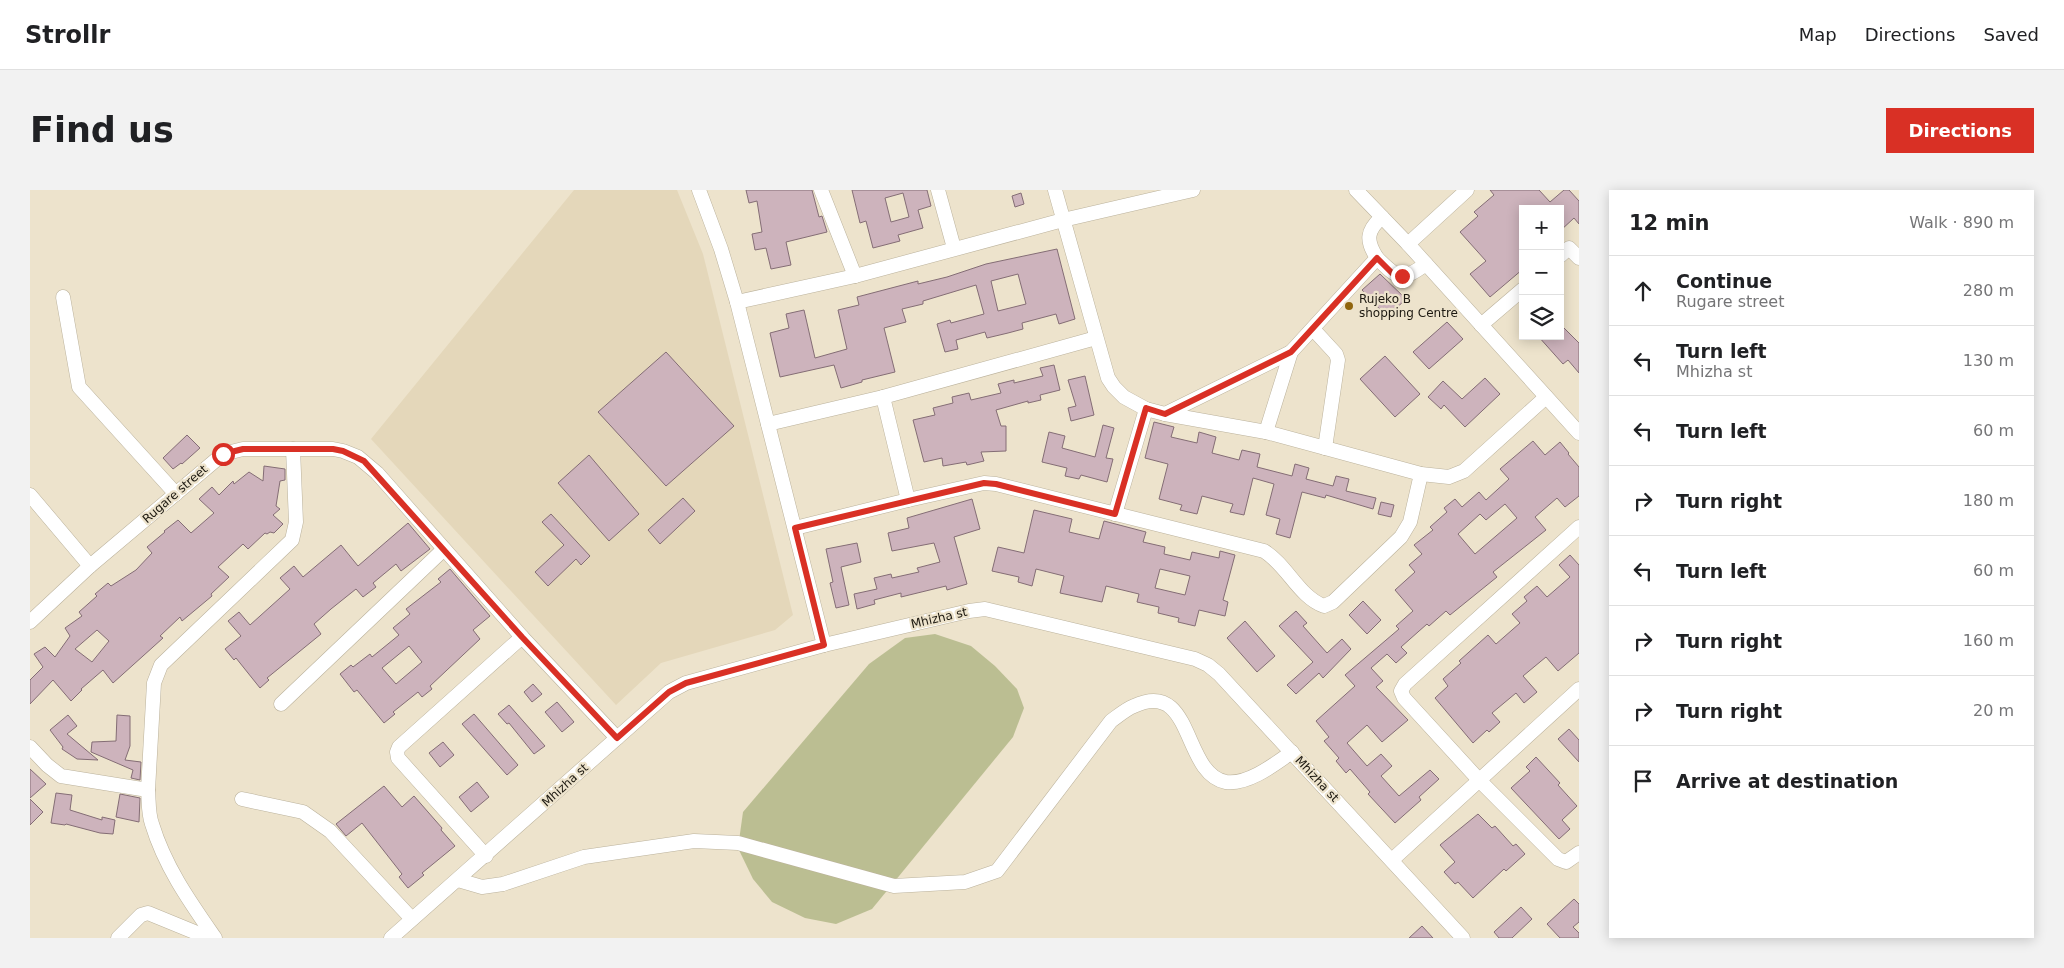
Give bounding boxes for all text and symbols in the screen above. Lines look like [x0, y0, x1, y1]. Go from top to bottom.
text: Strollr [25, 21, 110, 49]
text: Map [1799, 24, 1837, 45]
text: Directions [1865, 24, 1955, 45]
text: Saved [1983, 24, 2039, 45]
button: Directions [1886, 108, 2034, 153]
text: Find us [30, 110, 174, 150]
map controls [1519, 205, 1564, 340]
button: + [1519, 205, 1564, 250]
text: 12 min [1629, 211, 1710, 235]
text: Walk · 890 m [1909, 213, 2014, 232]
button: − [1519, 250, 1564, 295]
route end [1391, 265, 1414, 288]
text: Continue [1676, 270, 1772, 292]
icon: ahead [1629, 277, 1657, 305]
text: 280 m [1963, 281, 2014, 300]
place label: Rujeko B shopping Centre [1359, 292, 1458, 320]
text: Rugare street [1676, 292, 1784, 311]
button: layers [1519, 295, 1564, 340]
marker: Rujeko B shopping Centre [1343, 300, 1355, 312]
text: Turn left [1676, 340, 1767, 362]
icon: left [1629, 347, 1657, 375]
text: 130 m [1963, 351, 2014, 370]
text: Mhizha st [1676, 362, 1752, 381]
icon: left [1629, 417, 1657, 445]
text: Turn left [1676, 420, 1767, 442]
text: 60 m [1973, 421, 2014, 440]
route start [212, 443, 235, 466]
street label: Rugare street [140, 462, 211, 526]
icon: right [1629, 487, 1657, 515]
text: Turn right [1676, 490, 1782, 512]
text: 180 m [1963, 491, 2014, 510]
icon: left [1629, 557, 1657, 585]
text: Turn left [1676, 560, 1767, 582]
text: 60 m [1973, 561, 2014, 580]
street label: Mhizha st [909, 605, 969, 631]
icon: right [1629, 627, 1657, 655]
text: Turn right [1676, 630, 1782, 652]
text: 160 m [1963, 631, 2014, 650]
icon: right [1629, 697, 1657, 725]
text: Turn right [1676, 700, 1782, 722]
text: 20 m [1973, 701, 2014, 720]
street label: Mhizha st [1292, 753, 1342, 805]
street label: Mhizha st [539, 760, 591, 809]
icon: arrive [1629, 767, 1657, 795]
text: Arrive at destination [1676, 770, 1898, 792]

